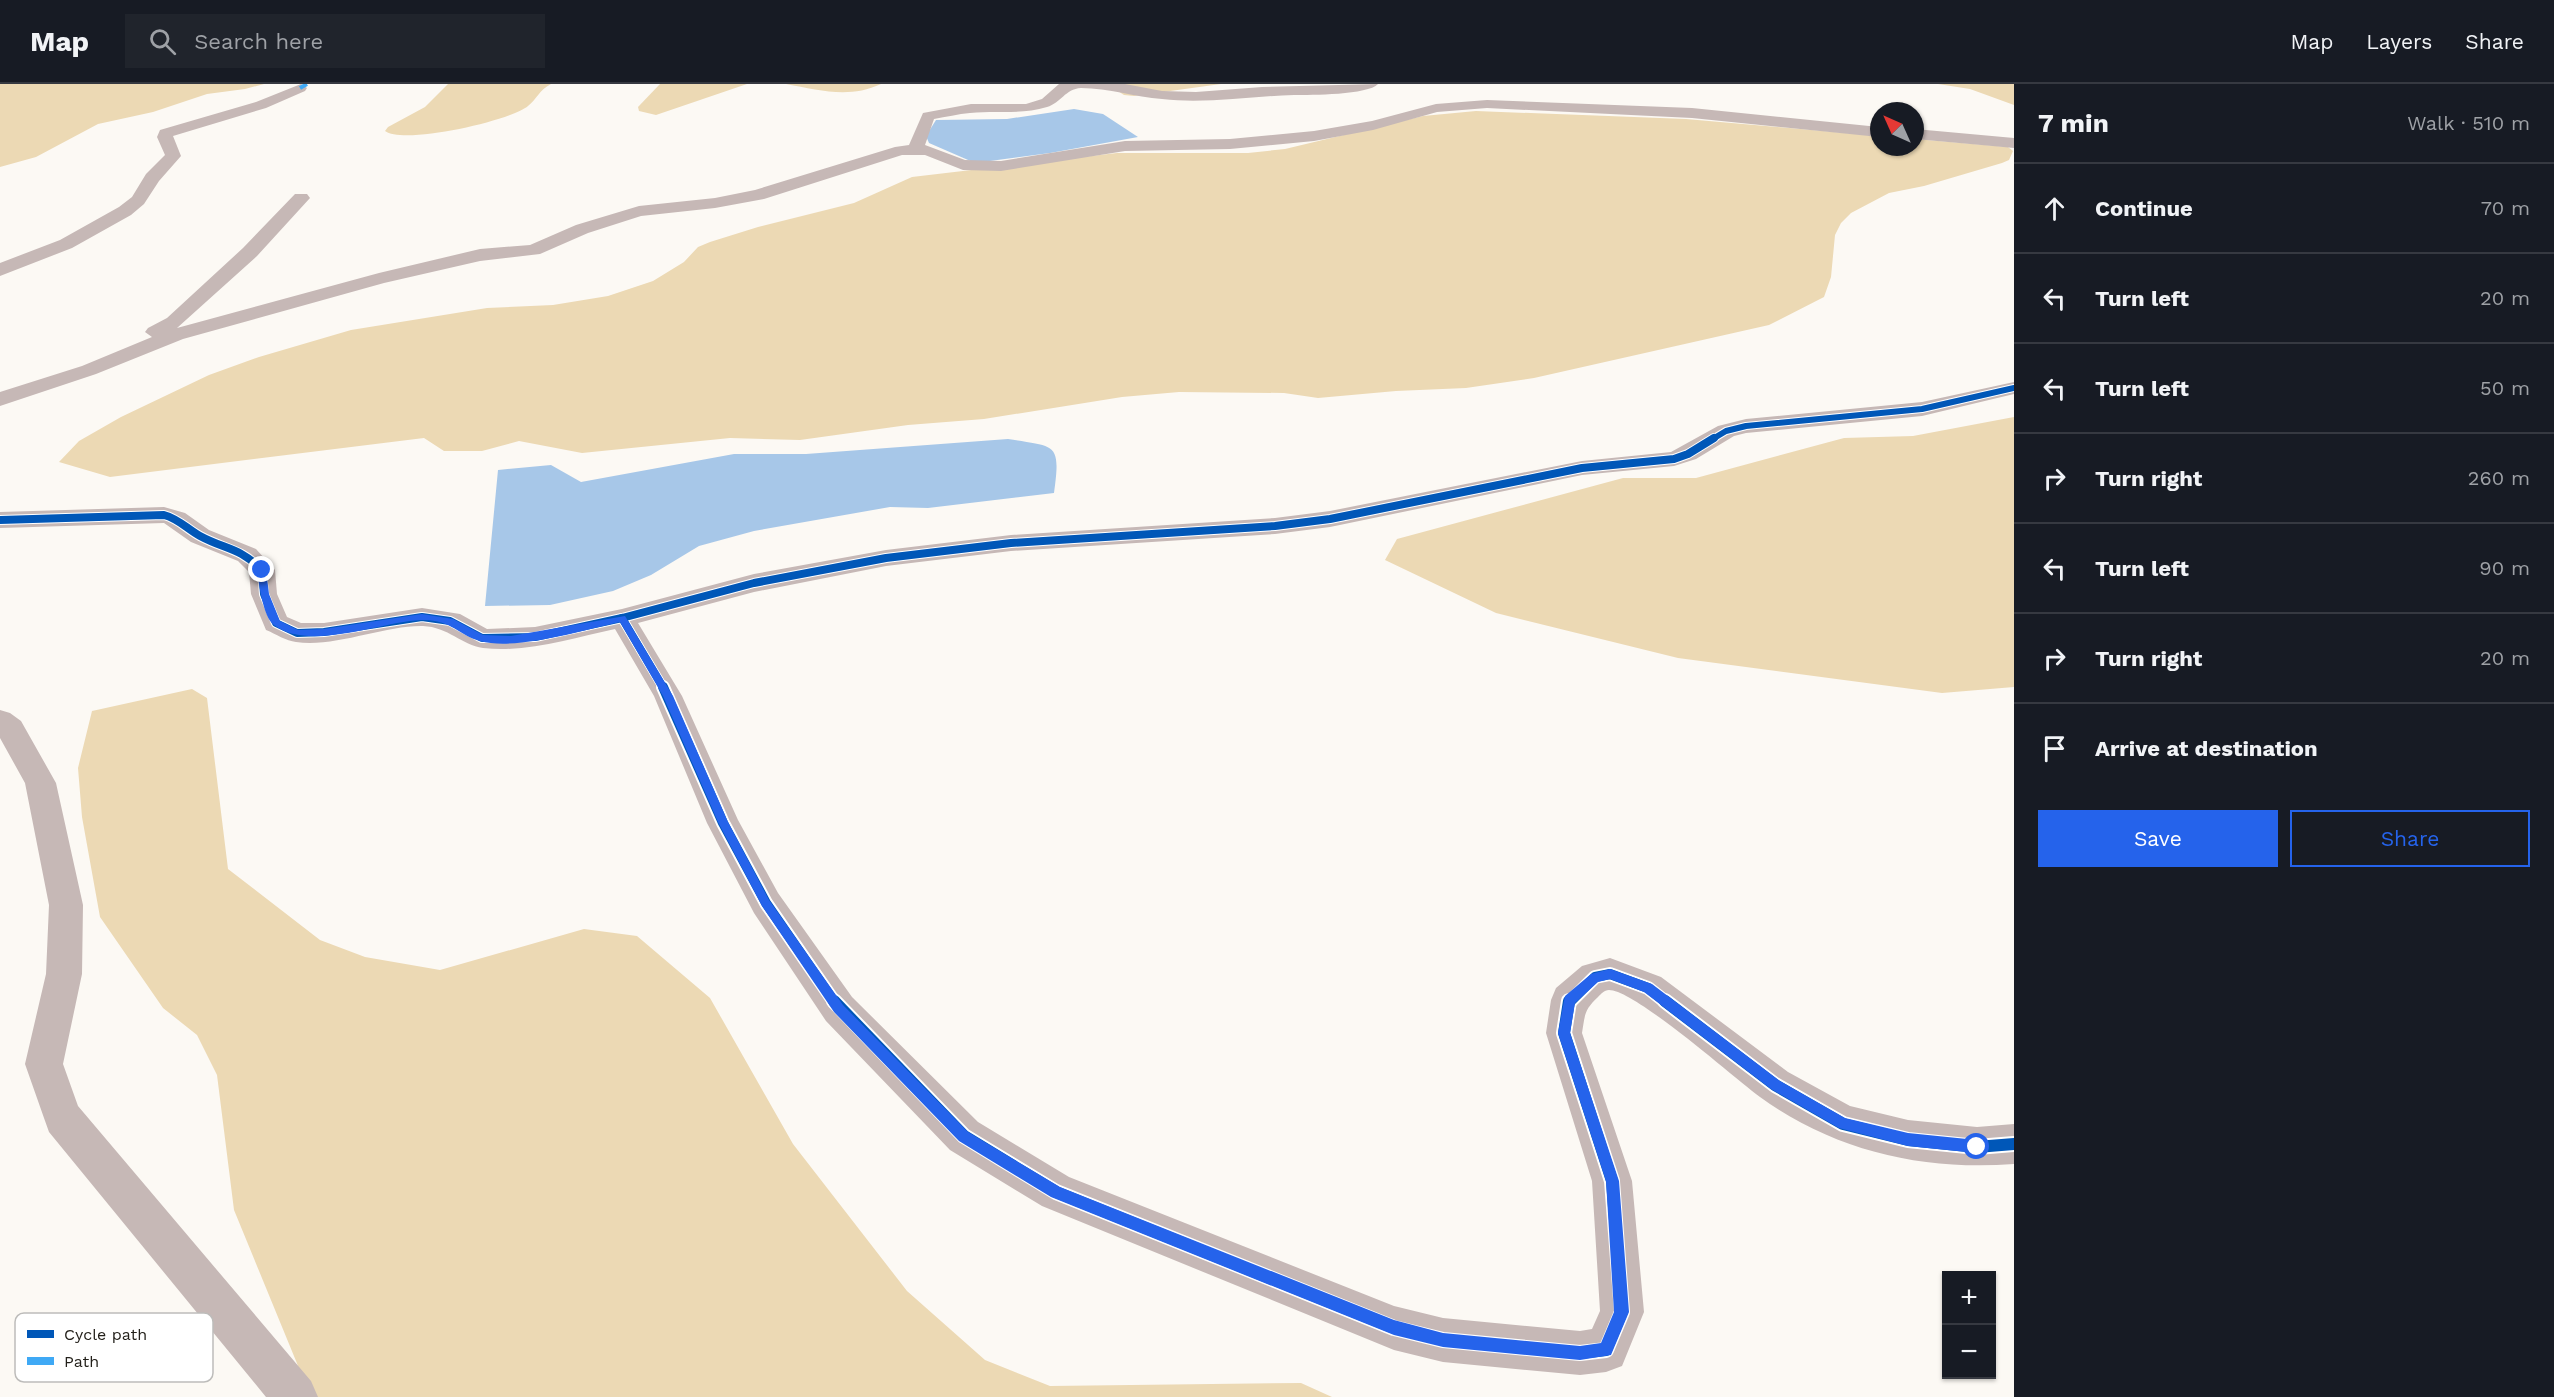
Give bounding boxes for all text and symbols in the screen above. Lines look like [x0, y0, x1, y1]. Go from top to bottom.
search box [125, 14, 545, 68]
text: Map [30, 25, 89, 58]
icon: search [146, 25, 179, 58]
text: Search here [194, 29, 323, 54]
text: Map [2290, 29, 2333, 54]
text: Layers [2366, 29, 2432, 54]
text: Share [2465, 29, 2524, 54]
north arrow [1870, 102, 1924, 156]
text: 7 min [2038, 108, 2109, 138]
text: Walk · 510 m [2407, 111, 2530, 135]
icon: ahead [2038, 192, 2071, 225]
text: Continue [2095, 196, 2193, 221]
text: 70 m [2481, 196, 2530, 220]
icon: left [2038, 282, 2071, 315]
text: Turn left [2095, 286, 2189, 311]
text: 20 m [2480, 286, 2530, 310]
icon: left [2038, 372, 2071, 405]
text: Turn left [2095, 376, 2189, 401]
text: 50 m [2480, 376, 2530, 400]
icon: right [2038, 462, 2071, 495]
text: Turn right [2095, 466, 2202, 491]
text: 260 m [2468, 466, 2530, 490]
icon: left [2038, 552, 2071, 585]
route end [248, 556, 274, 582]
text: Turn left [2095, 556, 2189, 581]
text: 90 m [2479, 556, 2530, 580]
icon: right [2038, 642, 2071, 675]
text: Turn right [2095, 646, 2202, 671]
text: 20 m [2480, 646, 2530, 670]
icon: arrive [2038, 732, 2071, 765]
text: Arrive at destination [2095, 736, 2318, 761]
button: Save [2038, 810, 2278, 867]
button: Share [2290, 810, 2530, 867]
route start [1963, 1133, 1989, 1159]
map controls [1942, 1271, 1996, 1379]
button: + [1942, 1271, 1996, 1325]
legend [15, 1313, 213, 1382]
text: Cycle path [64, 1325, 147, 1344]
button: − [1942, 1325, 1996, 1379]
text: Path [64, 1352, 99, 1371]

